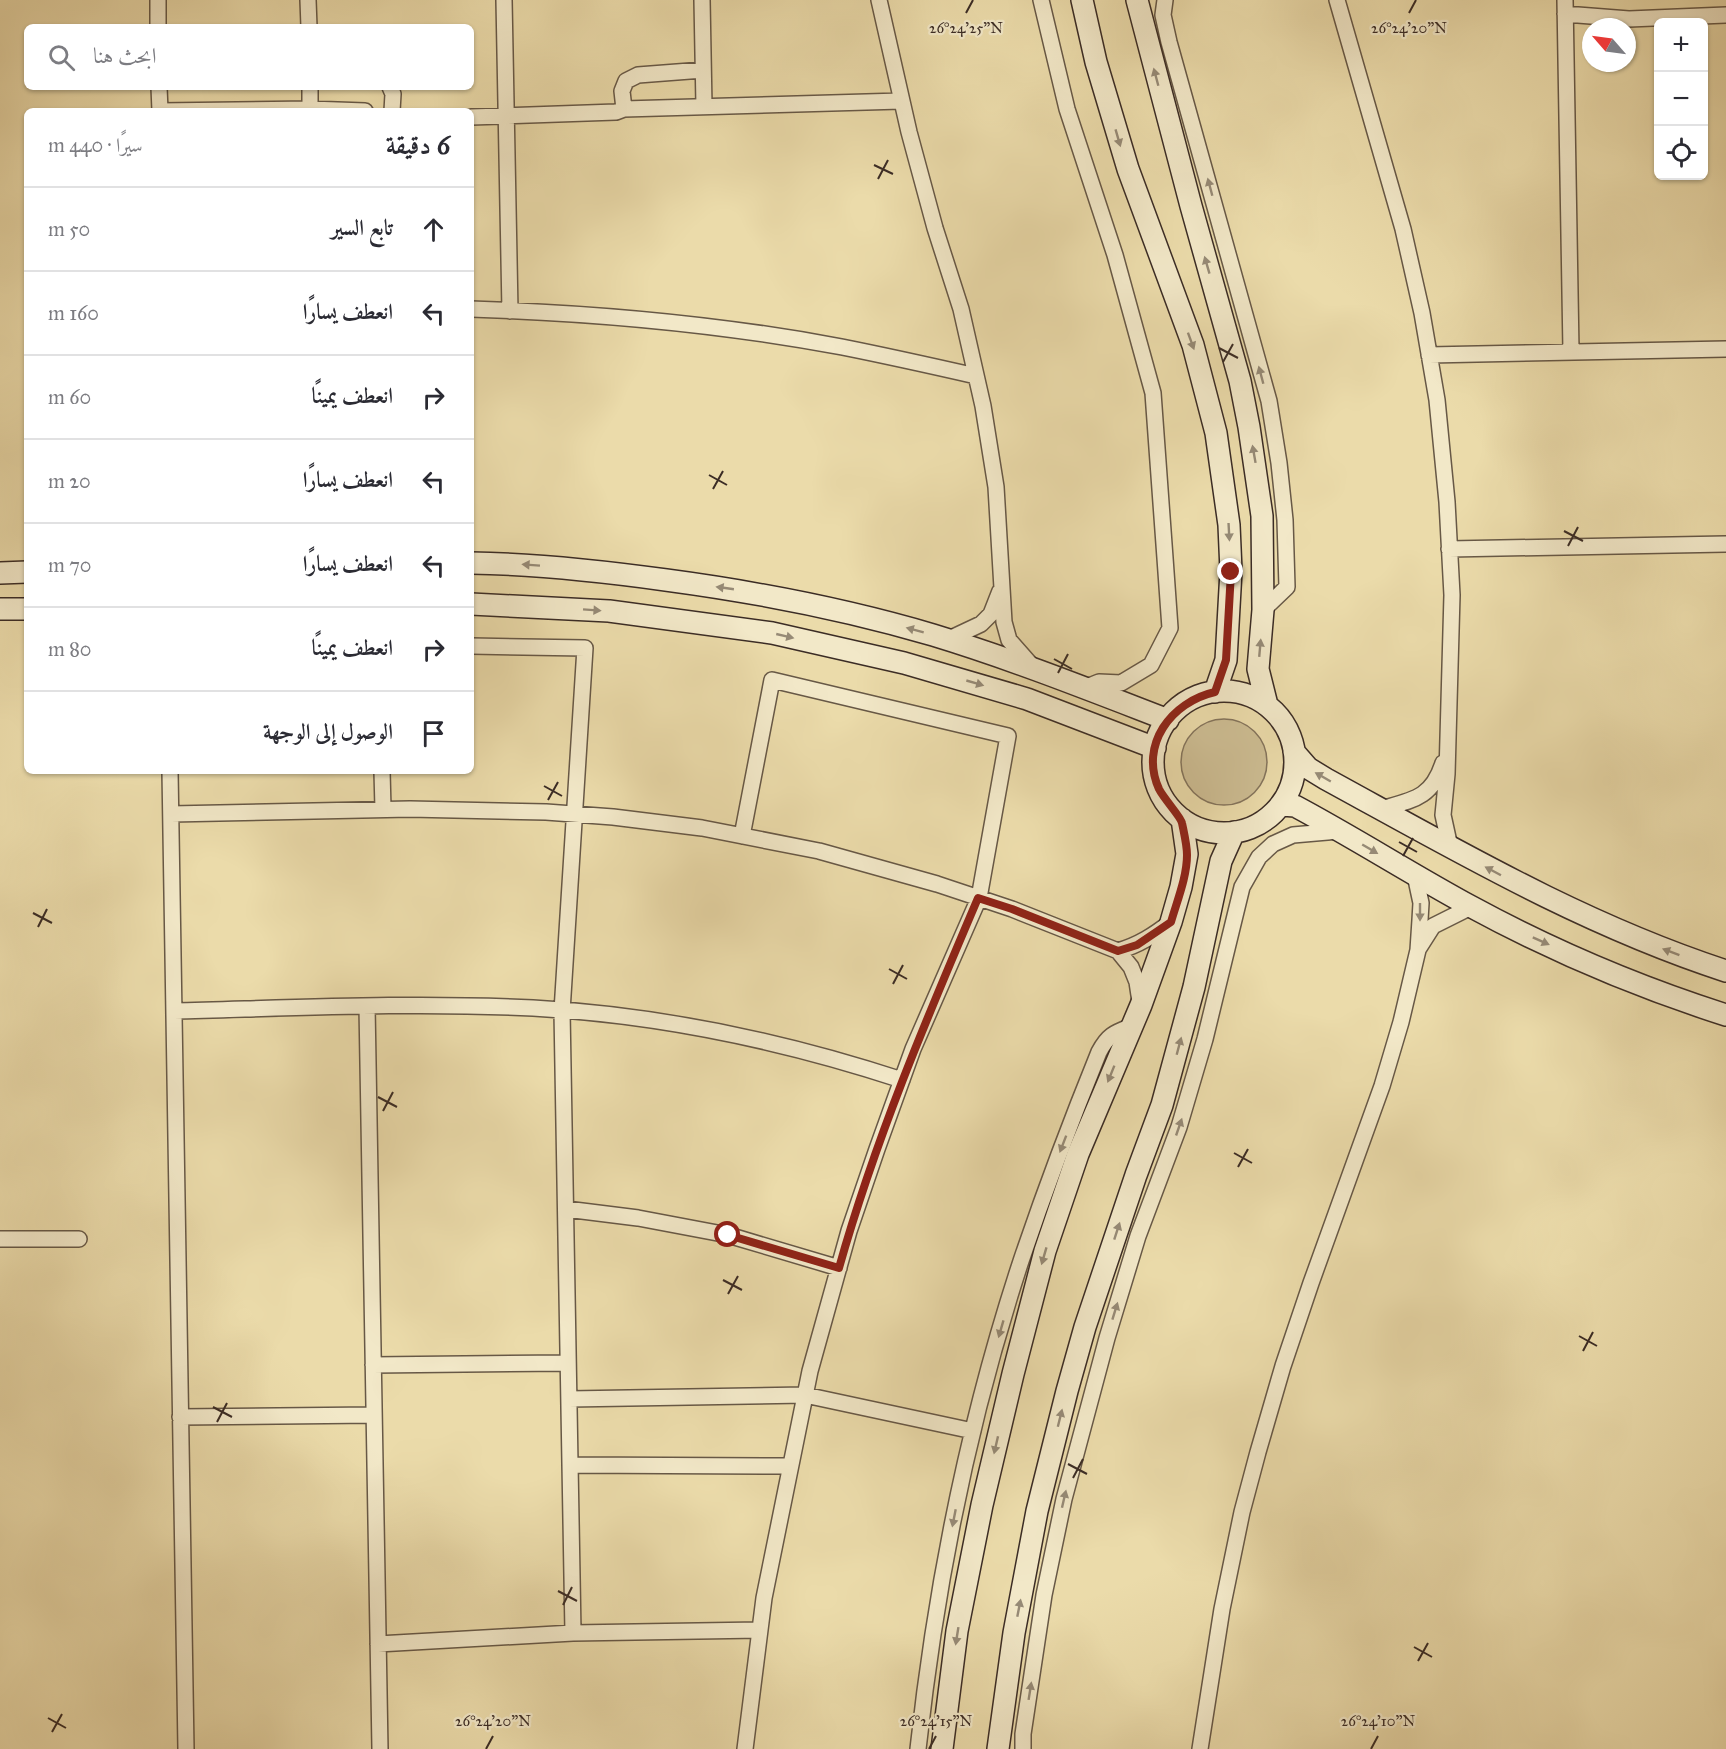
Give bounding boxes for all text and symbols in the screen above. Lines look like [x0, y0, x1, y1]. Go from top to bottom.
north arrow [1582, 18, 1636, 72]
map controls [1654, 18, 1708, 180]
button: + [1654, 18, 1708, 72]
text: 26°24'25"N [929, 19, 1003, 37]
text: 26°24'20"N [1371, 19, 1447, 37]
search box [24, 24, 474, 90]
icon: search [45, 41, 78, 74]
text: ابحث هنا [93, 42, 156, 69]
one-way arrow [1151, 67, 1160, 85]
button: − [1654, 72, 1708, 126]
button: locate [1654, 126, 1708, 180]
text: 6 دقيقة [386, 129, 450, 161]
one-way arrow [1114, 129, 1123, 147]
text: سيرًا · 440 m [48, 133, 143, 157]
one-way arrow [1204, 178, 1214, 196]
icon: ahead [417, 213, 450, 246]
text: تابع السير [331, 214, 393, 241]
text: 50 m [48, 217, 90, 241]
one-way arrow [1202, 256, 1211, 274]
icon: left [417, 297, 450, 330]
text: انعطف يسارًا [303, 298, 393, 325]
text: 160 m [48, 301, 99, 325]
one-way arrow [1187, 332, 1197, 350]
one-way arrow [1256, 366, 1266, 384]
icon: right [417, 381, 450, 414]
text: انعطف يمينًا [312, 382, 393, 409]
text: 60 m [48, 385, 91, 409]
one-way arrow [1249, 444, 1258, 463]
icon: left [417, 465, 450, 498]
text: انعطف يسارًا [303, 466, 393, 493]
text: 20 m [48, 469, 91, 493]
one-way arrow [1224, 522, 1233, 541]
icon: left [417, 549, 450, 582]
text: انعطف يسارًا [303, 550, 393, 577]
text: 70 m [48, 553, 91, 577]
route end [1217, 558, 1243, 584]
one-way arrow [522, 561, 541, 570]
one-way arrow [715, 583, 734, 592]
one-way arrow [583, 605, 602, 615]
one-way arrow [906, 625, 924, 634]
one-way arrow [776, 632, 795, 641]
icon: right [417, 633, 450, 666]
text: انعطف يمينًا [312, 634, 393, 661]
text: 80 m [48, 637, 91, 661]
one-way arrow [1255, 639, 1265, 658]
one-way arrow [966, 679, 984, 688]
icon: arrive [417, 717, 450, 750]
text: الوصول إلى الوجهة [263, 718, 393, 745]
one-way arrow [1314, 772, 1331, 782]
one-way arrow [1362, 843, 1378, 854]
one-way arrow [1485, 866, 1502, 876]
one-way arrow [1415, 903, 1425, 922]
one-way arrow [1533, 937, 1550, 946]
one-way arrow [1662, 946, 1680, 956]
one-way arrow [1174, 1037, 1184, 1056]
one-way arrow [1106, 1065, 1116, 1083]
one-way arrow [1174, 1118, 1184, 1136]
one-way arrow [1057, 1135, 1067, 1153]
route start [714, 1221, 740, 1247]
one-way arrow [1113, 1222, 1122, 1240]
one-way arrow [1039, 1247, 1048, 1265]
one-way arrow [1111, 1302, 1120, 1320]
one-way arrow [996, 1320, 1005, 1338]
one-way arrow [1056, 1408, 1066, 1427]
one-way arrow [990, 1436, 1000, 1455]
one-way arrow [1060, 1490, 1070, 1508]
one-way arrow [949, 1509, 958, 1528]
one-way arrow [1015, 1598, 1024, 1617]
one-way arrow [952, 1627, 961, 1646]
one-way arrow [1025, 1681, 1034, 1700]
text: 26°24'20"N [455, 1712, 531, 1730]
text: 26°24'15"N [900, 1712, 973, 1730]
text: 26°24'10"N [1341, 1712, 1415, 1730]

